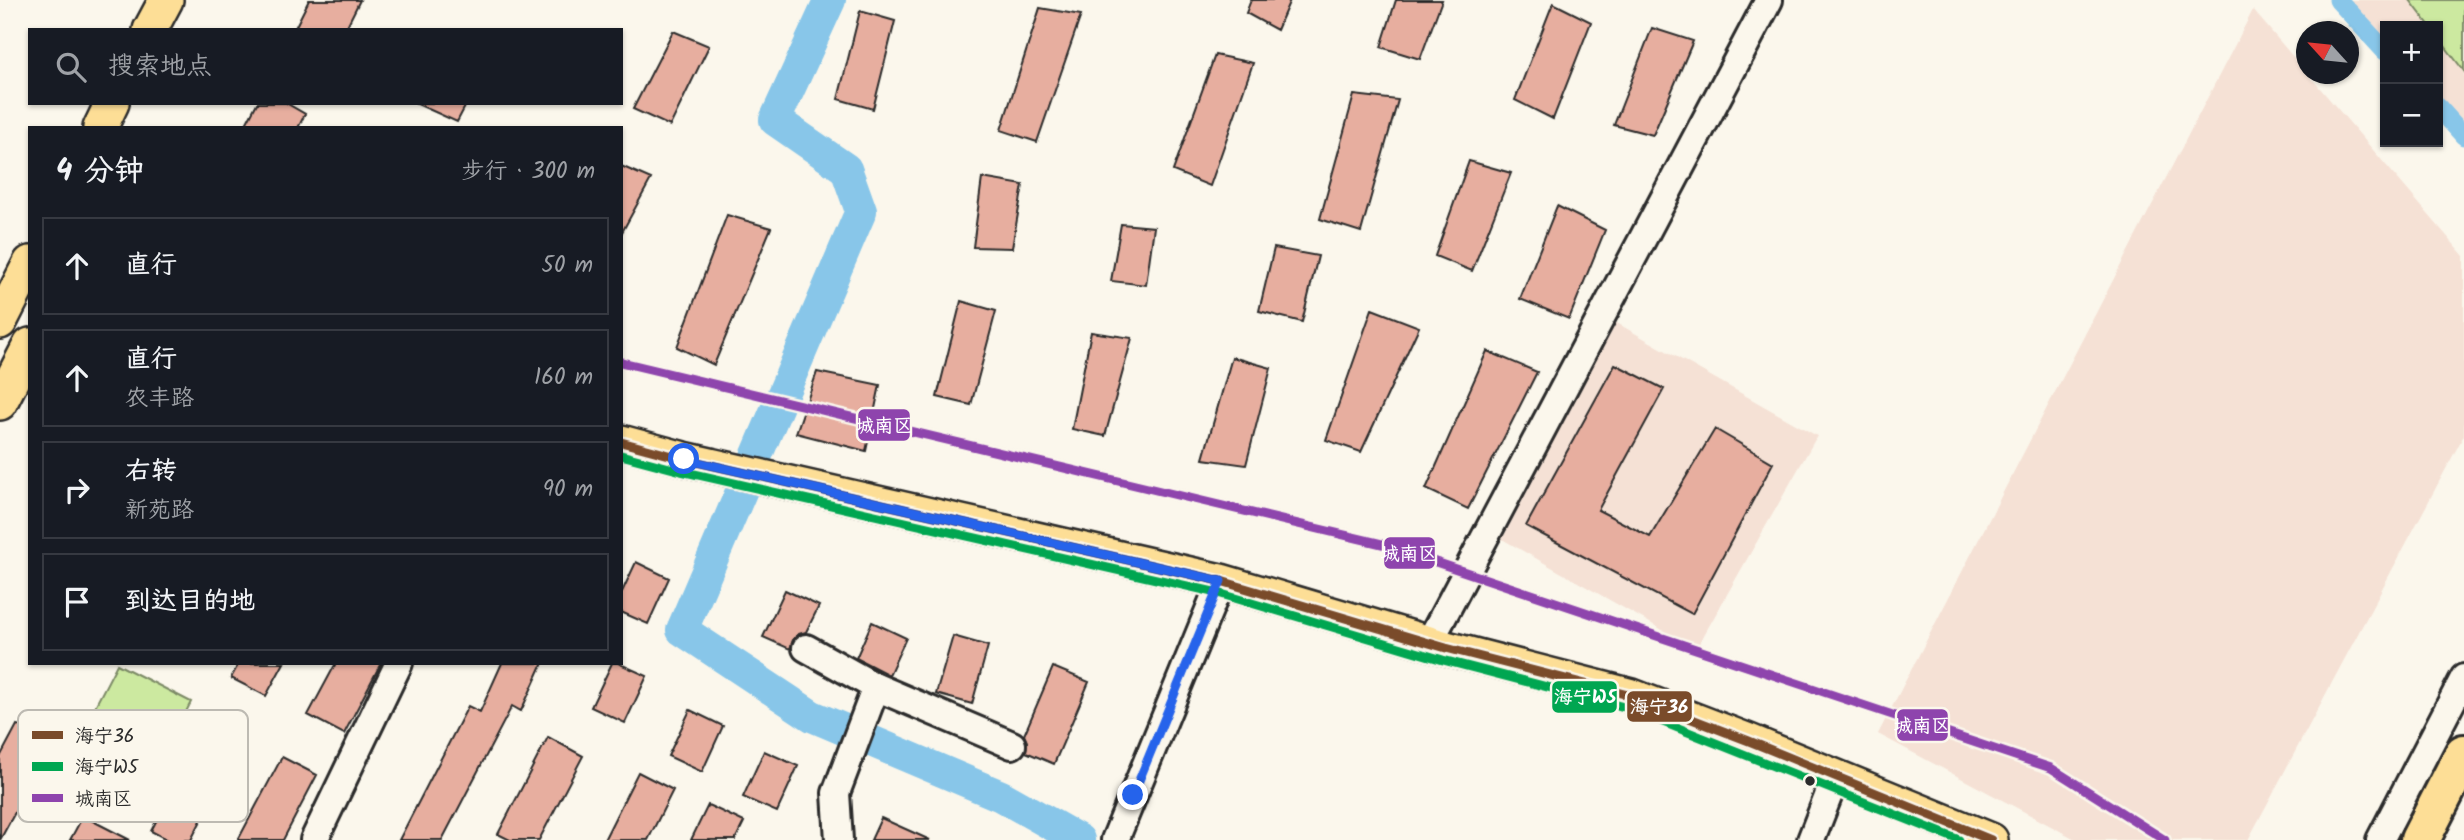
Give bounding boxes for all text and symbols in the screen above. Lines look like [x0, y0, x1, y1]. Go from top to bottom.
north arrow [2296, 21, 2359, 84]
map controls [2380, 21, 2443, 147]
button: + [2380, 21, 2443, 84]
search box [28, 28, 623, 105]
text: 搜索地点 [108, 46, 212, 88]
icon: search [52, 48, 90, 86]
button: − [2380, 84, 2443, 147]
text: 4 分钟 [56, 148, 144, 196]
text: 步行 · 300 m [461, 154, 595, 190]
text: 直行 [125, 245, 177, 287]
icon: ahead [58, 247, 96, 285]
text: 50 m [542, 248, 593, 284]
text: 直行 [125, 339, 177, 381]
icon: ahead [58, 359, 96, 397]
text: 160 m [534, 360, 593, 396]
text: 农丰路 [125, 381, 194, 417]
line badge: 城南区 [857, 408, 911, 442]
text: 城南区 [855, 412, 913, 442]
route start [668, 443, 699, 474]
text: 右转 [125, 451, 177, 493]
icon: right [58, 471, 96, 509]
text: 90 m [543, 472, 593, 508]
text: 新苑路 [125, 493, 194, 529]
line badge: 城南区 [1383, 536, 1436, 570]
text: 城南区 [1380, 540, 1438, 570]
text: 到达目的地 [125, 581, 255, 623]
icon: arrive [58, 583, 96, 621]
line badge: 海宁W5 [1551, 680, 1618, 714]
text: 海宁W5 [1554, 683, 1618, 713]
line badge: 海宁36 [1626, 690, 1693, 723]
text: 海宁36 [1630, 693, 1688, 723]
line badge: 城南区 [1896, 708, 1949, 742]
legend [18, 710, 248, 822]
text: 城南区 [1893, 712, 1951, 742]
text: 海宁36 [75, 722, 134, 752]
text: 海宁W5 [75, 753, 140, 783]
unlabelled marker [1803, 774, 1817, 788]
route end [1117, 779, 1148, 810]
text: 城南区 [75, 785, 132, 815]

